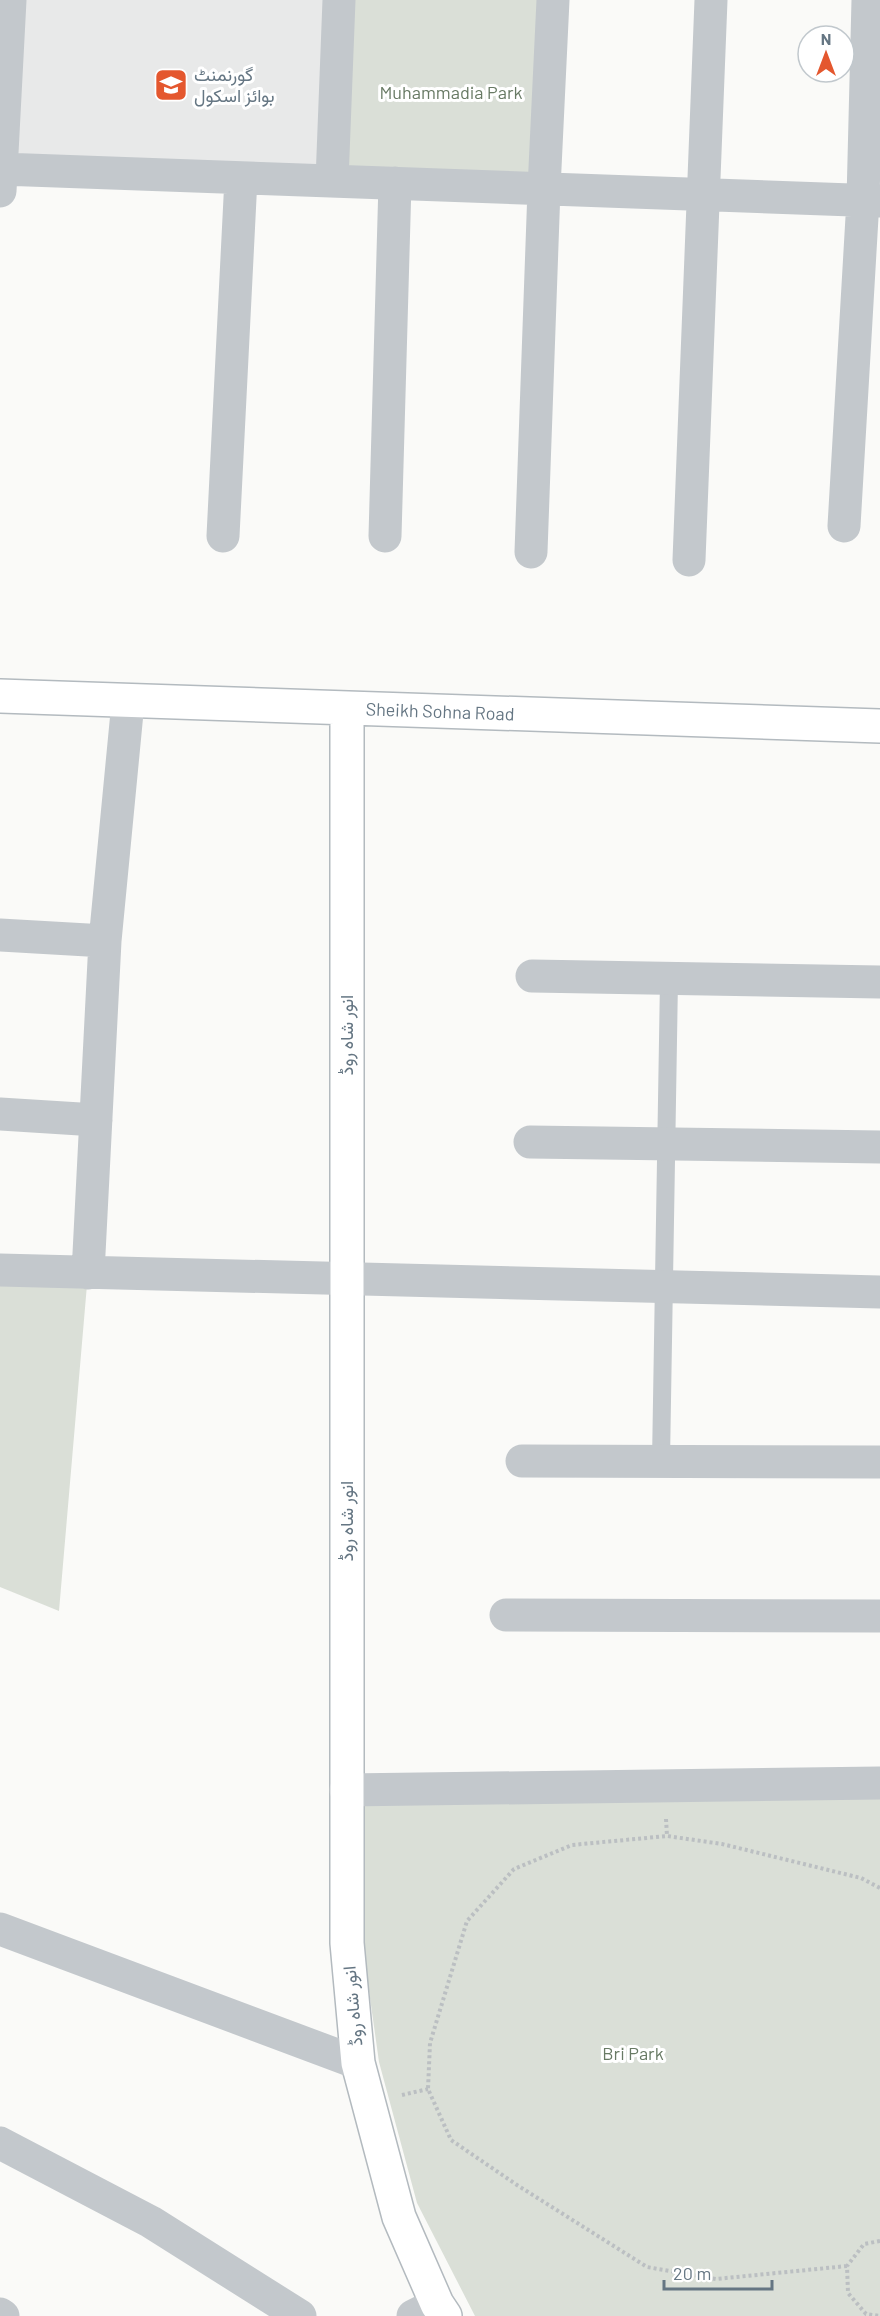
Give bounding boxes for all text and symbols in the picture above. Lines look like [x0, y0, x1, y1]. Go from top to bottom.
north arrow [796, 24, 856, 84]
text: N [821, 29, 831, 48]
place label: گورنمنٹ بوائز اسکول [194, 63, 275, 107]
school or university icon: گورنمنٹ بوائز اسکول [153, 67, 189, 103]
park label: Muhammadia Park [380, 81, 522, 103]
street label: Sheikh Sohna Road [365, 697, 515, 725]
street label: انور شاہ روڈ [335, 995, 358, 1075]
street label: انور شاہ روڈ [335, 1481, 358, 1561]
street label: انور شاہ روڈ [338, 1965, 367, 2047]
park label: Bri Park [602, 2042, 664, 2064]
scale bar [664, 2253, 772, 2291]
text: 20 m [673, 2262, 711, 2284]

